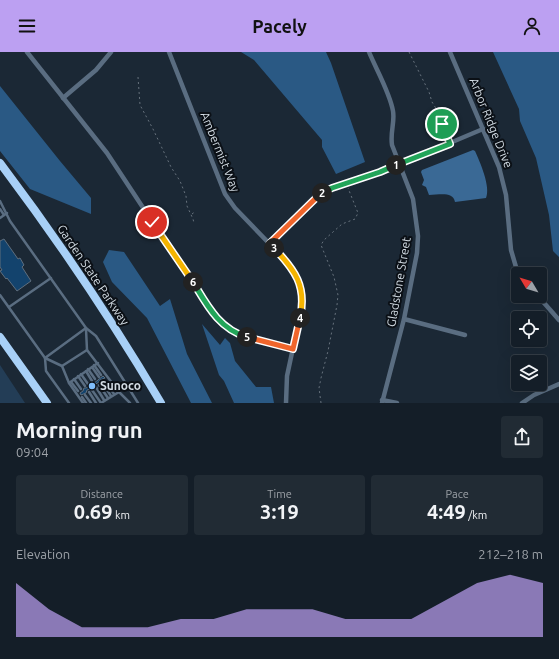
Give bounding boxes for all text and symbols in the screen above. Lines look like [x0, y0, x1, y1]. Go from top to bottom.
icon: menu [16, 15, 38, 37]
icon: person [521, 15, 543, 37]
text: Pacely [252, 16, 307, 36]
street label: Arbor Ridge Drive [468, 76, 515, 170]
pin [425, 107, 459, 141]
street label: Ambermist Way [198, 110, 243, 194]
icon: arrive [431, 113, 453, 135]
pin: 1 [386, 155, 406, 175]
text: 1 [393, 159, 399, 171]
pin: 2 [312, 183, 332, 203]
text: 2 [319, 187, 325, 199]
pin [135, 205, 169, 239]
icon: check [141, 211, 163, 233]
street label: Garden State Parkway [55, 222, 132, 328]
street label: Gladstone Street [384, 236, 413, 328]
pin: 3 [264, 238, 284, 258]
text: 3 [271, 242, 277, 254]
north arrow [511, 267, 547, 303]
map controls [511, 267, 547, 391]
pin: 6 [183, 272, 203, 292]
text: 6 [190, 276, 196, 288]
pin: 4 [290, 308, 310, 328]
button: locate [511, 311, 547, 347]
text: 4 [297, 312, 303, 324]
pin: 5 [237, 327, 257, 347]
text: 5 [244, 331, 250, 343]
button: layers [511, 355, 547, 391]
place label: Sunoco [100, 379, 141, 392]
marker: Sunoco [87, 381, 97, 391]
button: share [501, 416, 543, 458]
text: Morning run [16, 417, 143, 442]
text: 09:04 [16, 445, 49, 459]
text: Distance [81, 488, 123, 500]
text: Time [267, 488, 292, 500]
text: Pace [446, 488, 469, 500]
text: 0.69 [74, 500, 112, 523]
text: 3:19 [260, 500, 299, 523]
text: 4:49 [427, 500, 466, 523]
text: km [112, 509, 130, 521]
text: /km [466, 509, 487, 521]
text: Elevation [16, 547, 70, 561]
text: 212–218 m [478, 547, 543, 561]

